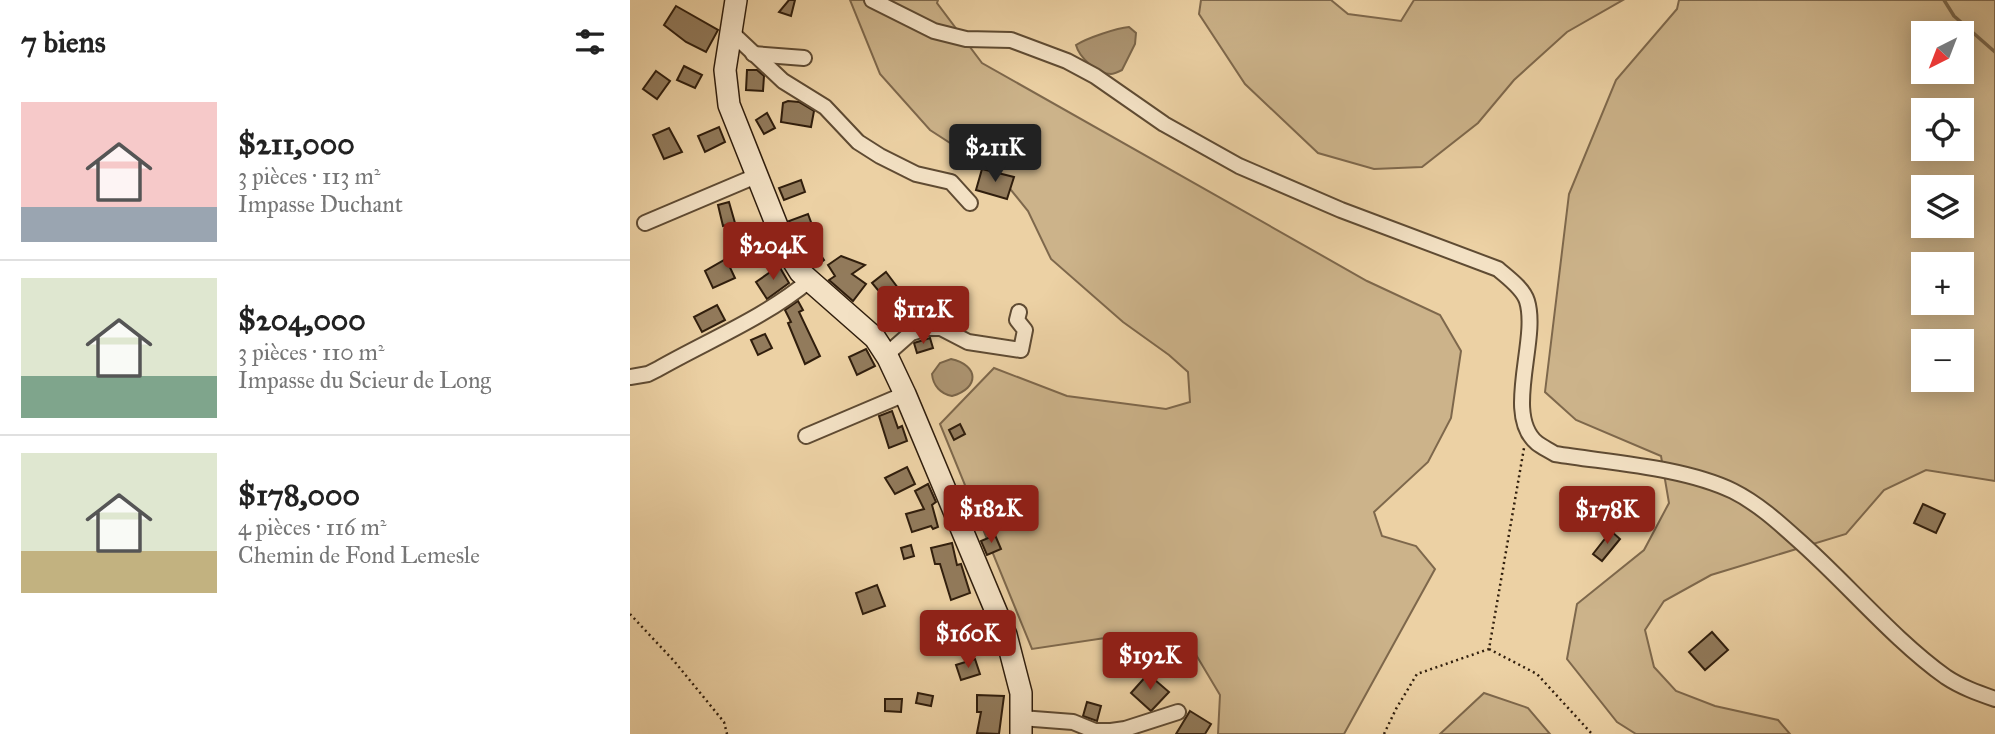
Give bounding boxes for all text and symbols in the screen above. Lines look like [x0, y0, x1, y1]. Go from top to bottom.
north arrow [1911, 21, 1974, 84]
map controls [1911, 21, 1974, 392]
icon: filters [571, 23, 609, 61]
text: 7 biens [21, 24, 106, 60]
button: locate [1911, 98, 1974, 161]
pin: $211K [946, 124, 1044, 184]
text: $211,000 [238, 126, 355, 162]
icon: home [77, 130, 161, 214]
text: $211K [965, 133, 1025, 161]
text: 3 pièces · 113 m² [238, 162, 380, 190]
button: layers [1911, 175, 1974, 238]
text: Impasse Duchant [238, 190, 403, 218]
pin: $204K [724, 222, 822, 282]
text: $204K [739, 231, 807, 259]
button: + [1911, 252, 1974, 315]
pin: $112K [874, 286, 972, 346]
text: $112K [893, 295, 953, 323]
text: $204,000 [238, 302, 366, 338]
icon: home [77, 306, 161, 390]
button: − [1911, 329, 1974, 392]
text: 3 pièces · 110 m² [238, 338, 384, 366]
text: Impasse du Scieur de Long [238, 366, 491, 394]
text: $178,000 [238, 477, 360, 513]
icon: home [77, 481, 161, 565]
pin: $182K [942, 486, 1040, 545]
pin: $178K [1558, 486, 1656, 546]
text: $182K [960, 494, 1022, 522]
text: $178K [1575, 495, 1639, 523]
text: 4 pièces · 116 m² [238, 513, 387, 541]
text: Chemin de Fond Lemesle [238, 541, 480, 569]
pin: $160K [919, 610, 1017, 670]
text: $160K [936, 619, 1000, 647]
pin: $192K [1101, 632, 1199, 692]
text: $192K [1119, 641, 1181, 669]

